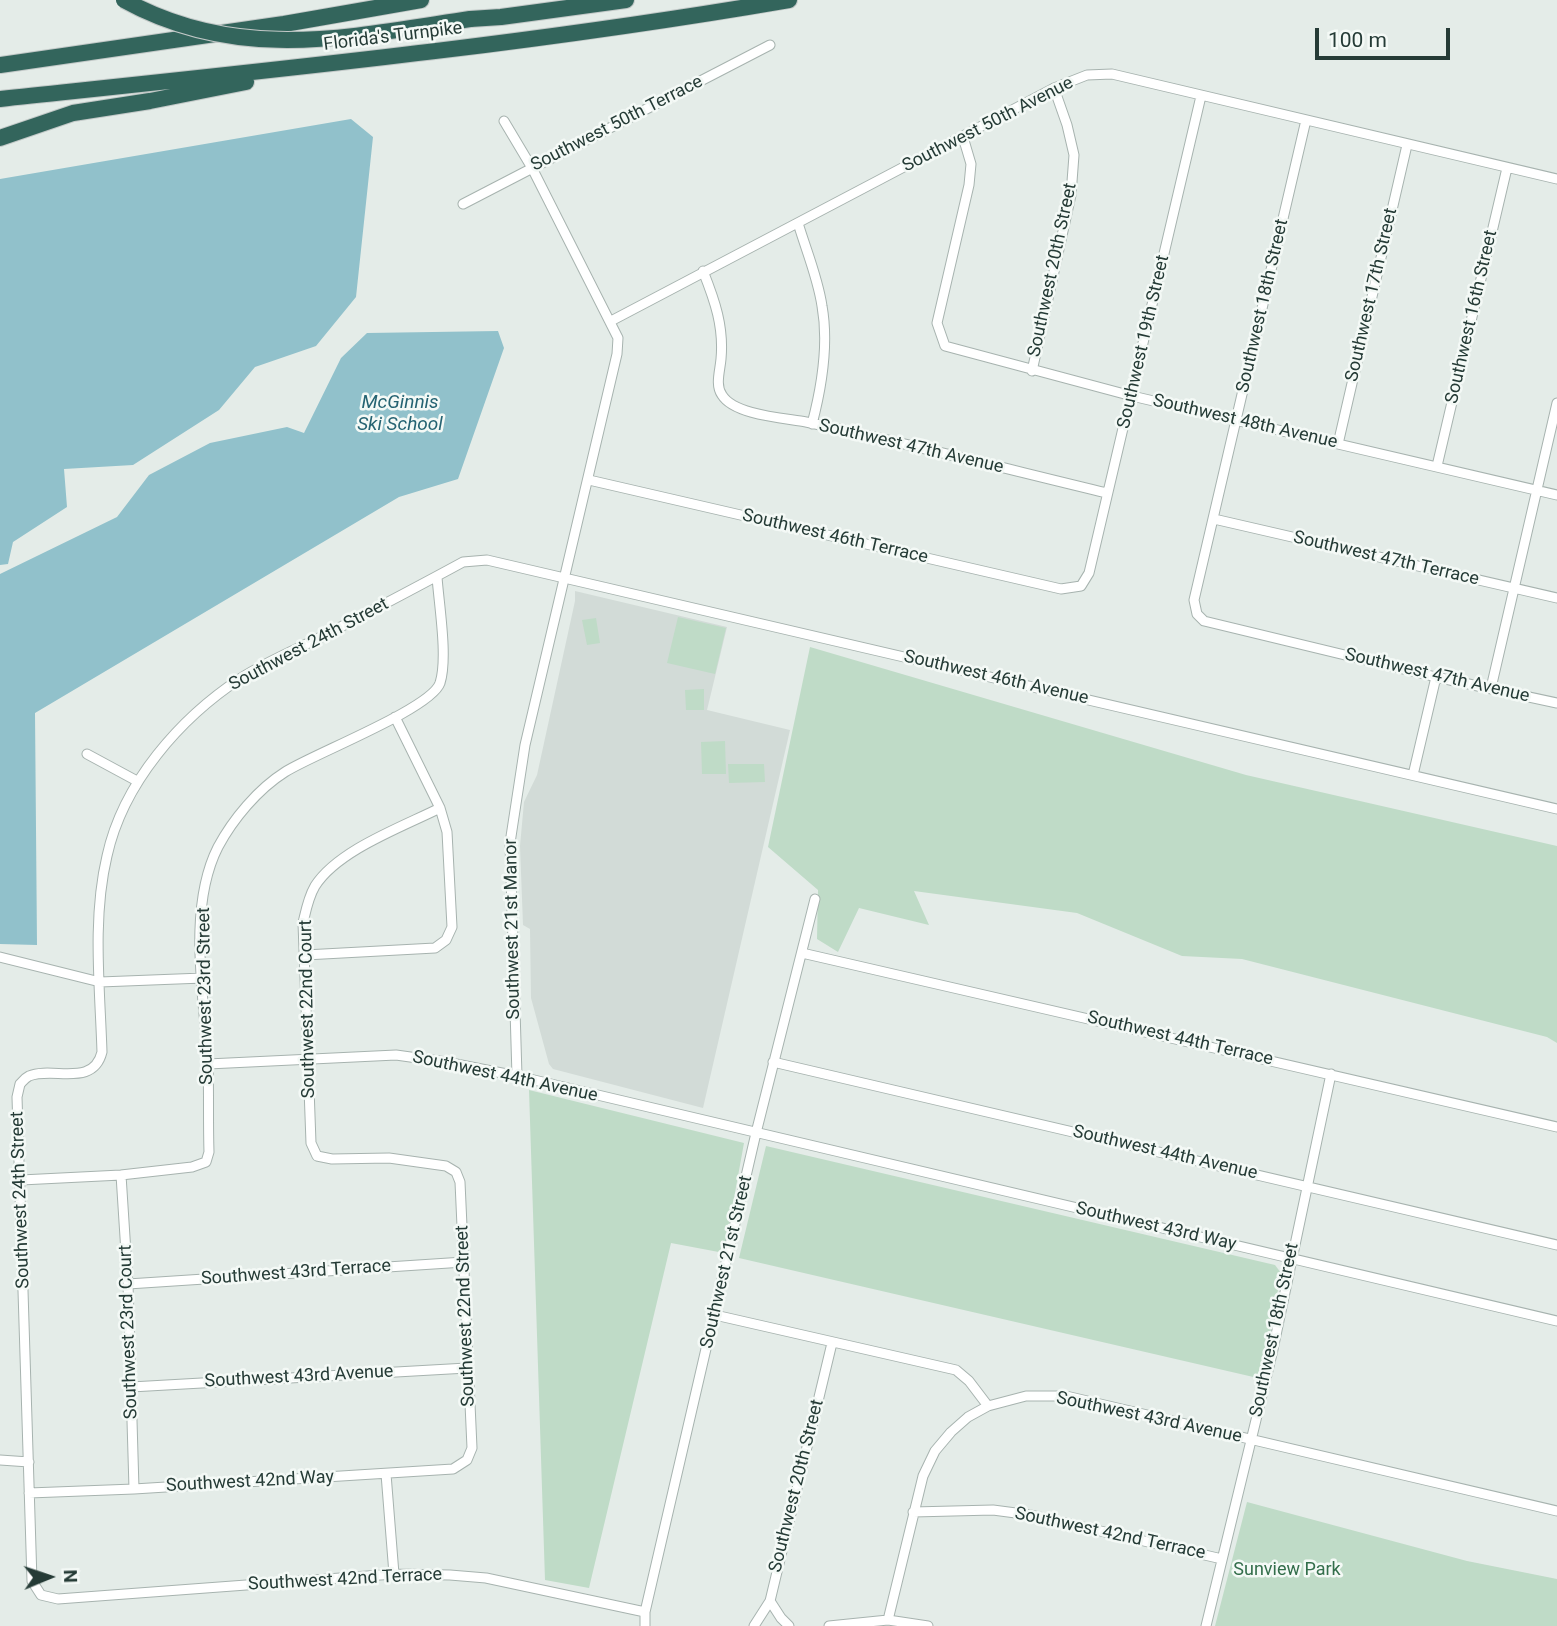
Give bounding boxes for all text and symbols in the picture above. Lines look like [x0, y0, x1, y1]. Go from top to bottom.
scale bar [1319, 14, 1454, 58]
street label: Florida's Turnpike [322, 18, 464, 56]
text: 100 m [1328, 28, 1387, 52]
street label: Southwest 50th Terrace [527, 71, 707, 177]
street label: Southwest 50th Avenue [899, 73, 1077, 177]
street label: Southwest 20th Street [1024, 181, 1082, 359]
street label: Southwest 17th Street [1342, 206, 1402, 384]
street label: Southwest 18th Street [1233, 217, 1293, 395]
street label: Southwest 16th Street [1442, 228, 1502, 406]
street label: Southwest 19th Street [1114, 253, 1174, 431]
street label: Southwest 48th Avenue [1151, 390, 1339, 454]
water label: McGinnis Ski School [357, 392, 443, 436]
street label: Southwest 47th Avenue [817, 415, 1005, 479]
street label: Southwest 46th Terrace [740, 505, 930, 569]
street label: Southwest 47th Terrace [1291, 527, 1481, 591]
street label: Southwest 24th Street [226, 594, 392, 696]
street label: Southwest 47th Avenue [1343, 644, 1531, 708]
street label: Southwest 46th Avenue [902, 646, 1090, 710]
street label: Southwest 21st Manor [501, 838, 525, 1020]
street label: Southwest 23rd Street [194, 907, 218, 1085]
street label: Southwest 22nd Court [296, 920, 320, 1098]
street label: Southwest 44th Terrace [1085, 1007, 1275, 1071]
street label: Southwest 44th Avenue [410, 1047, 600, 1107]
street label: Southwest 24th Street [7, 1111, 35, 1289]
street label: Southwest 44th Avenue [1071, 1121, 1259, 1185]
street label: Southwest 21st Street [697, 1173, 757, 1351]
street label: Southwest 43rd Way [1074, 1198, 1238, 1256]
street label: Southwest 22nd Street [452, 1225, 480, 1407]
street label: Southwest 18th Street [1246, 1241, 1304, 1419]
street label: Southwest 23rd Court [115, 1244, 143, 1420]
street label: Southwest 43rd Terrace [200, 1256, 392, 1290]
street label: Southwest 43rd Avenue [204, 1361, 394, 1393]
street label: Southwest 43rd Avenue [1054, 1388, 1244, 1448]
street label: Southwest 20th Street [765, 1397, 829, 1575]
street label: Southwest 42nd Way [166, 1467, 334, 1497]
street label: Southwest 42nd Terrace [1013, 1503, 1207, 1565]
north arrow [14, 1542, 84, 1612]
park label: Sunview Park [1233, 1559, 1341, 1581]
street label: Southwest 42nd Terrace [247, 1564, 443, 1596]
text: N [59, 1569, 82, 1583]

